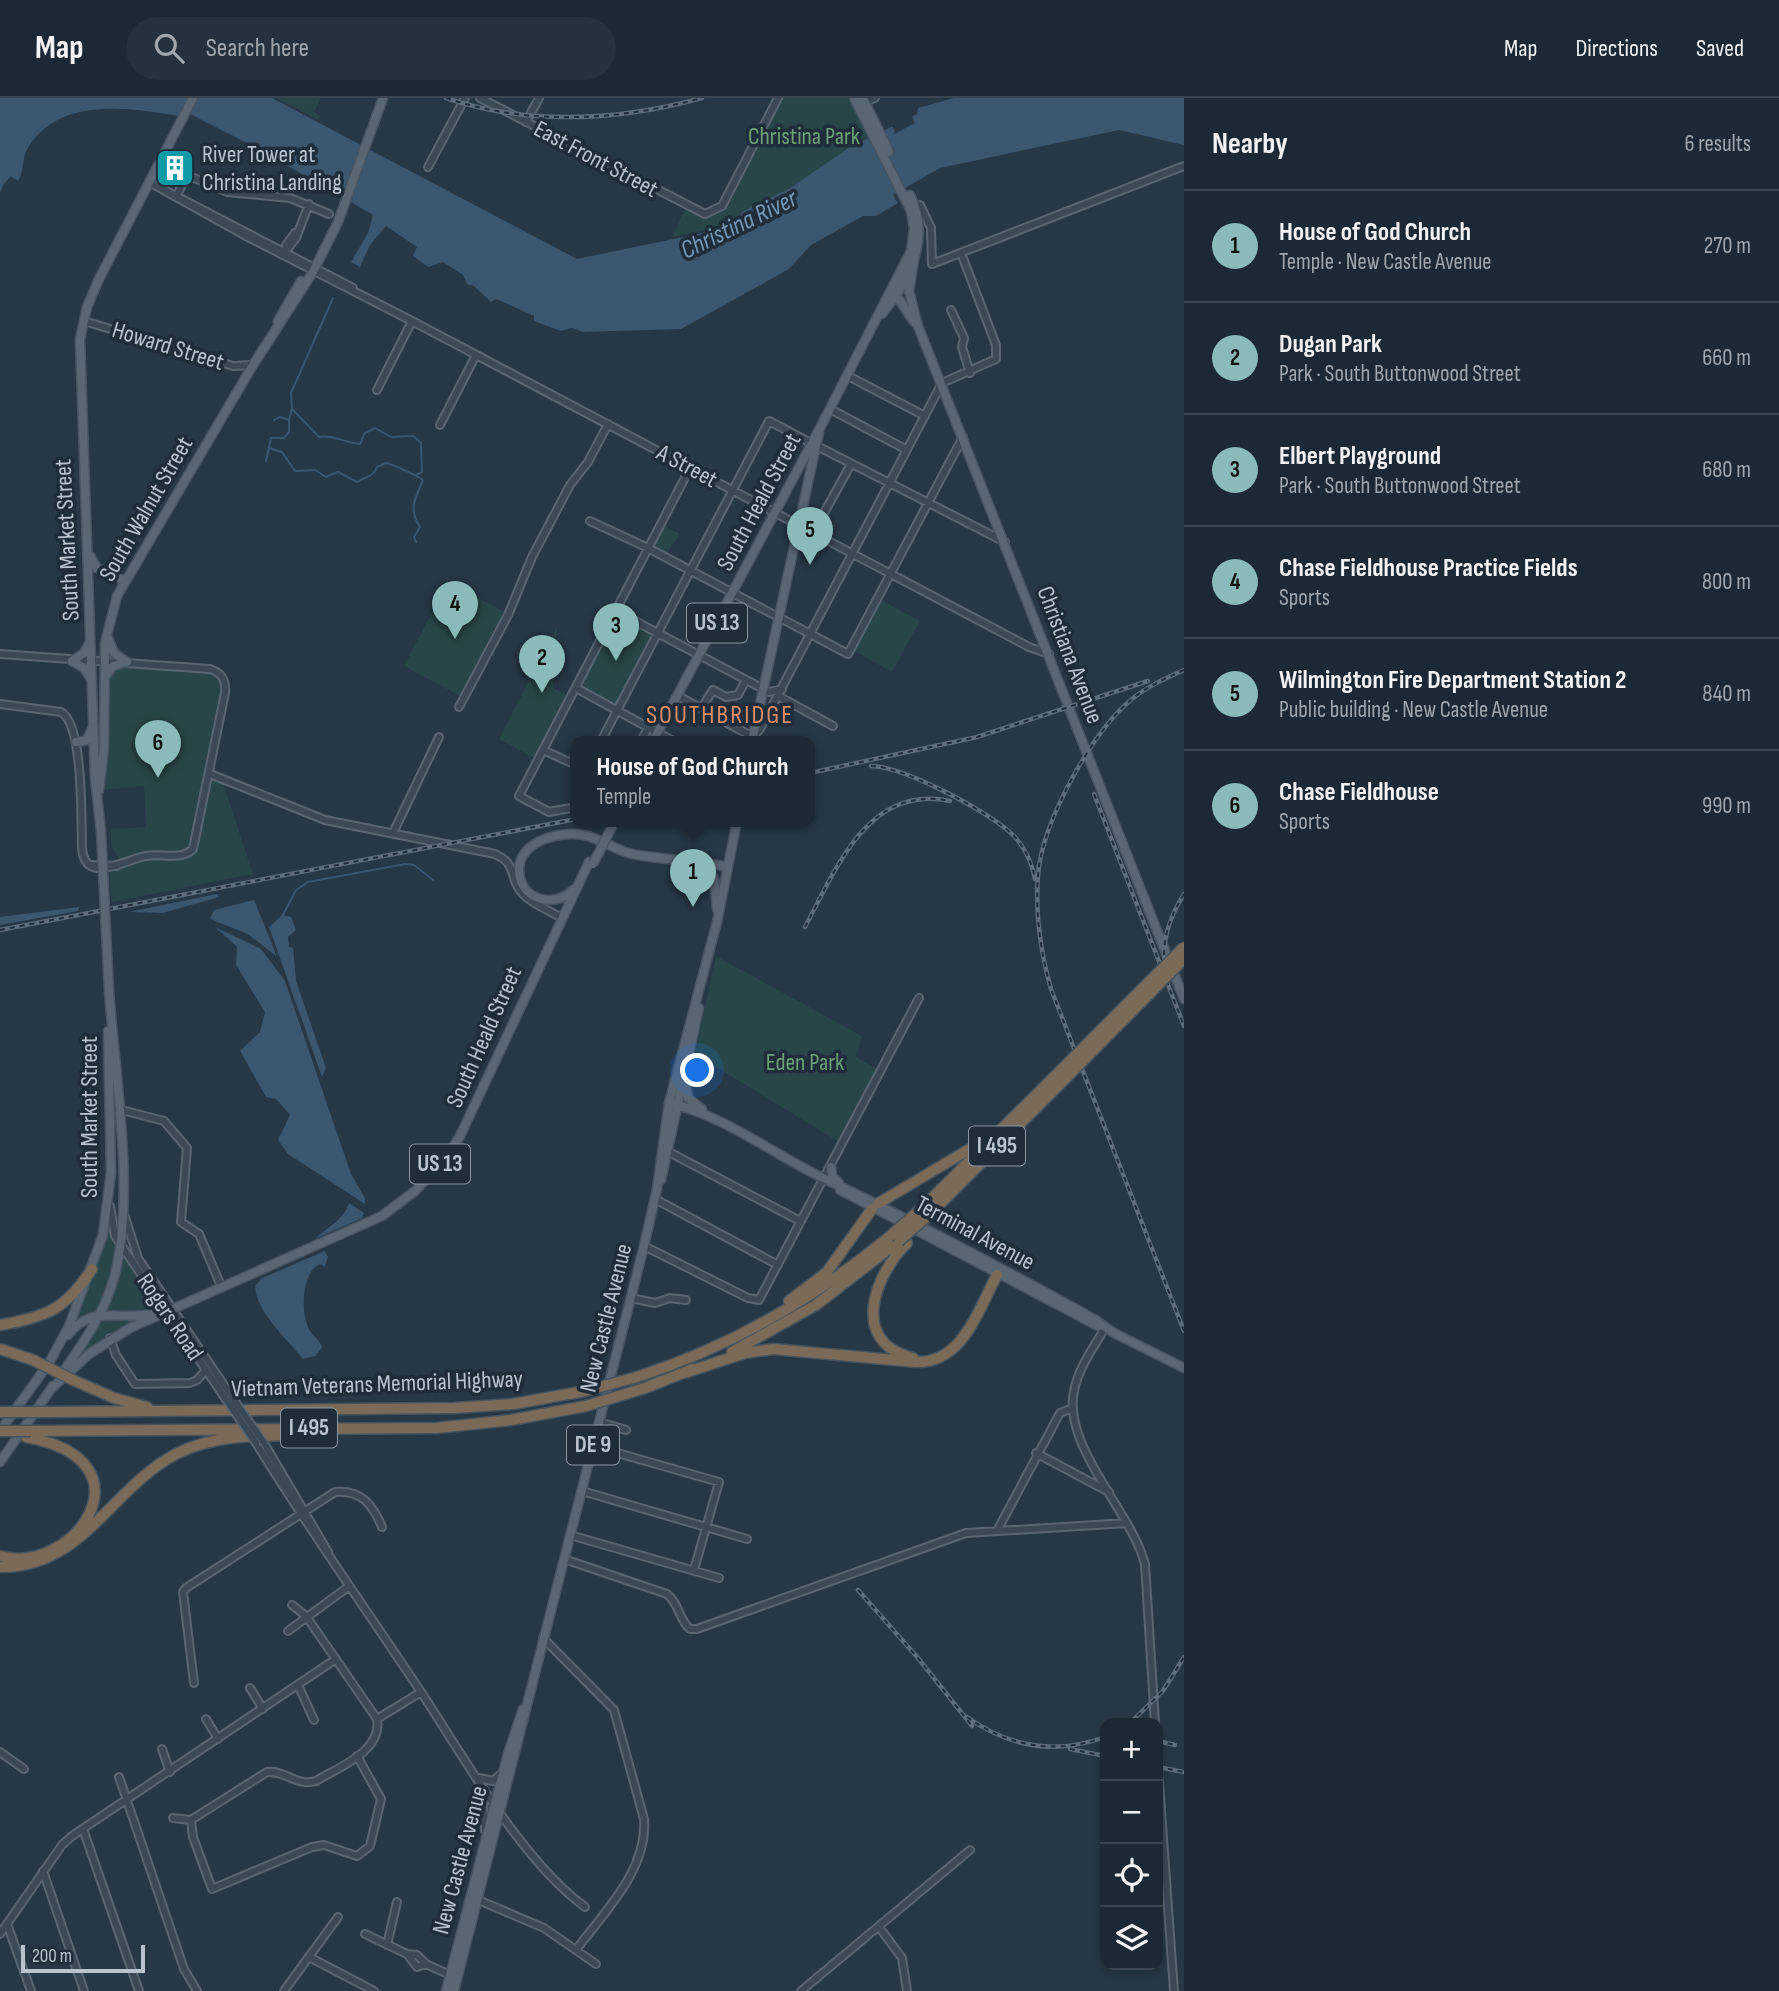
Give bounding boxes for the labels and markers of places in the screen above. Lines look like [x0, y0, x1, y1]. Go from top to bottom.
place label: River Tower at Christina Landing [202, 140, 342, 197]
building icon: River Tower at Christina Landing [154, 147, 196, 189]
pin: 5 [787, 507, 833, 565]
pin: 4 [432, 581, 478, 639]
pin: 3 [593, 603, 639, 661]
pin: 2 [519, 635, 565, 693]
pin: 6 [135, 720, 181, 778]
pin: 1 [670, 849, 716, 907]

